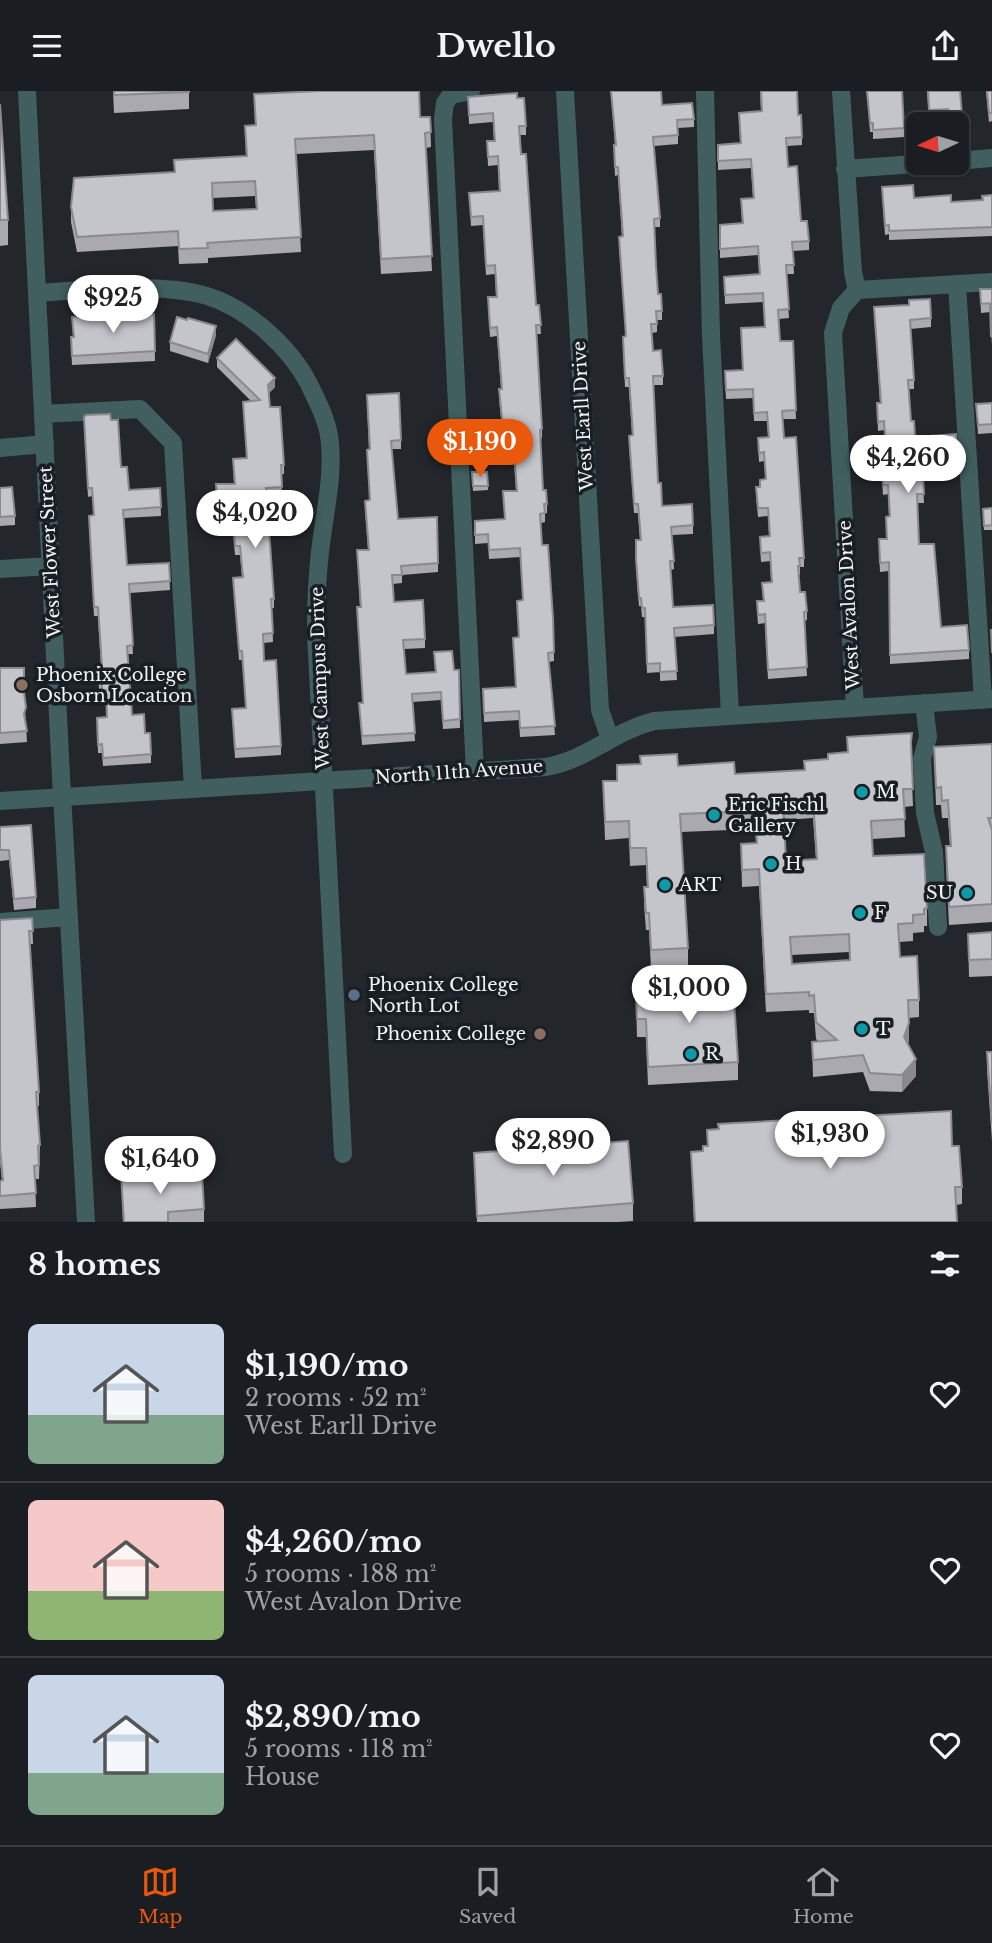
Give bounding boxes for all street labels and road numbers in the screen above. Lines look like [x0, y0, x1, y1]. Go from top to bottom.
street label: West Earll Drive [568, 340, 598, 493]
street label: West Flower Street [34, 465, 66, 640]
street label: West Avalon Drive [834, 520, 864, 691]
street label: West Campus Drive [306, 586, 334, 771]
street label: North 11th Avenue [374, 755, 544, 789]

